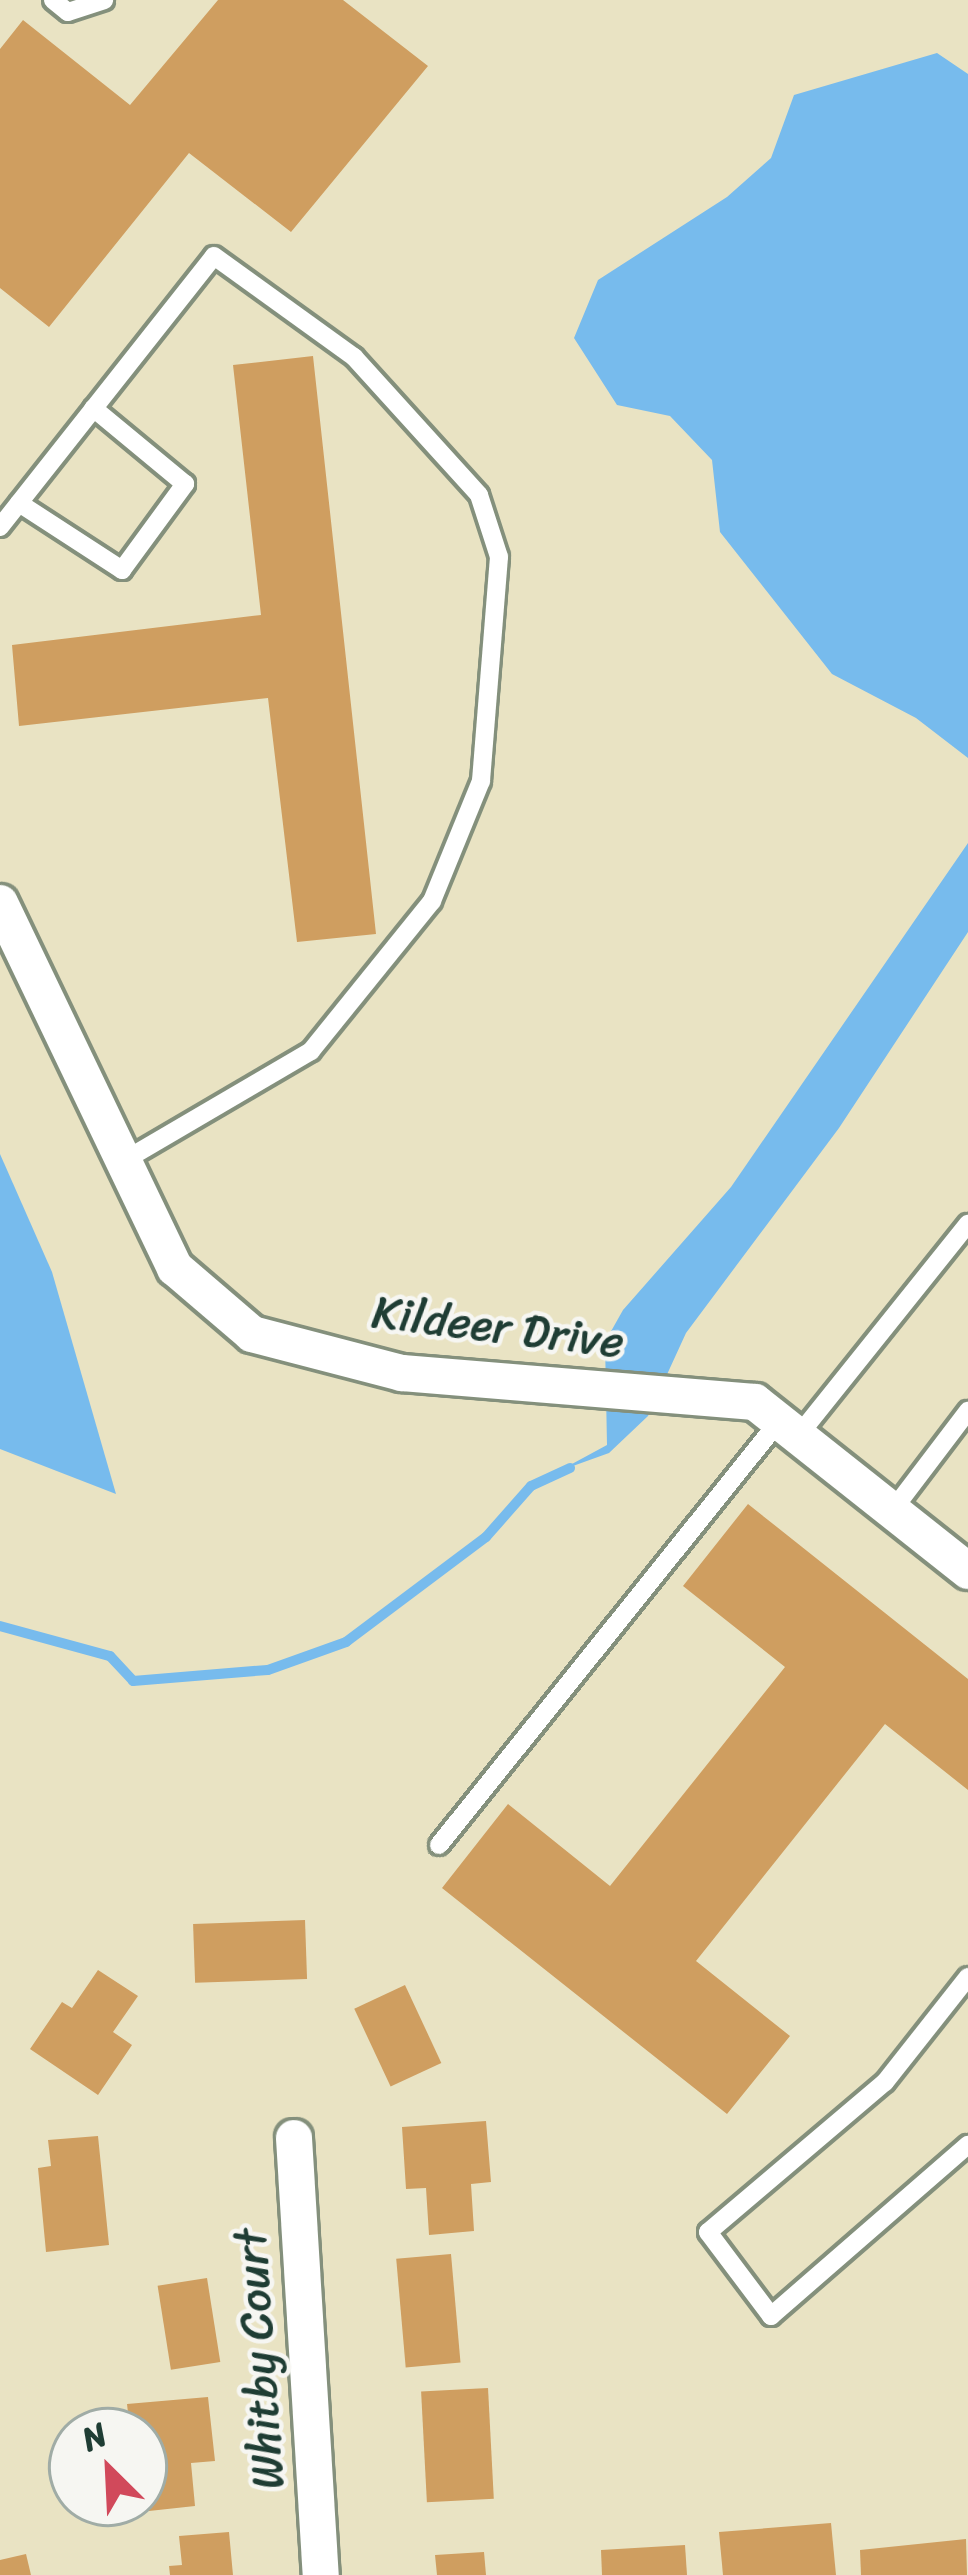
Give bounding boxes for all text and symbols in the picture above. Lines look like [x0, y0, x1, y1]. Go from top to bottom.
street label: Kildeer Drive [369, 1286, 627, 1370]
street label: Whitby Court [224, 2226, 296, 2492]
text: N [72, 2406, 117, 2468]
north arrow [48, 2407, 168, 2527]

